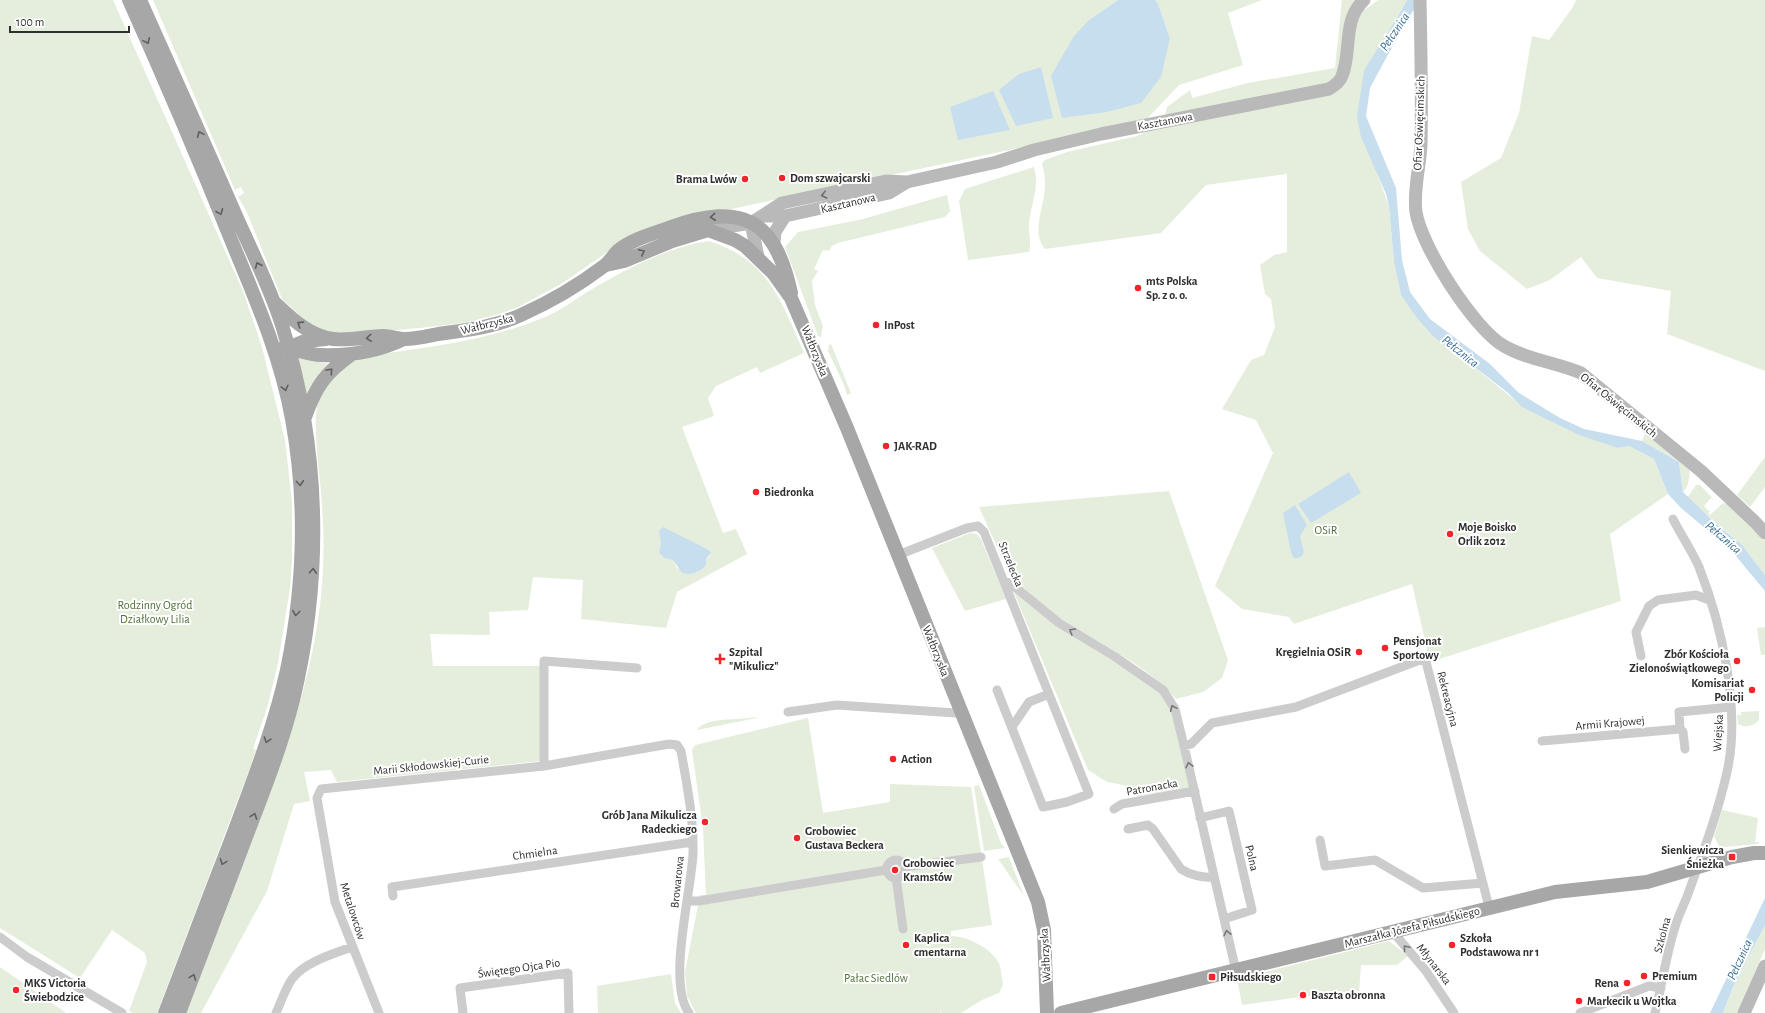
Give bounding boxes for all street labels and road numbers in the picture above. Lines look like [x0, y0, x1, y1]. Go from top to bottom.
street label: Ofiar Oświęcimskich [1411, 75, 1427, 171]
street label: Kasztanowa [1136, 110, 1194, 132]
street label: Kasztanowa [819, 191, 877, 215]
street label: Wałbrzyska [459, 312, 515, 337]
street label: Wałbrzyska [798, 324, 831, 379]
street label: Ofiar Oświęcimskich [1578, 370, 1660, 440]
street label: Strzelecka [997, 540, 1026, 589]
street label: Wałbrzyska [919, 624, 952, 679]
street label: Rekreacyjna [1434, 670, 1461, 729]
street label: Wiejska [1711, 713, 1726, 752]
street label: Armii Krajowej [1575, 714, 1645, 733]
street label: Marii Skłodowskiej-Curie [373, 753, 489, 778]
street label: Patronacka [1125, 776, 1179, 797]
street label: Chmielna [512, 844, 559, 862]
street label: Polna [1243, 844, 1261, 873]
street label: Browarowa [668, 855, 686, 909]
street label: Metalowców [338, 881, 368, 941]
street label: Marszałka Józefa Piłsudskiego [1343, 904, 1481, 950]
street label: Szkolna [1651, 915, 1673, 954]
street label: Wałbrzyska [1038, 927, 1053, 982]
street label: Młynarska [1414, 941, 1454, 988]
street label: Świętego Ojca Pio [477, 954, 561, 981]

